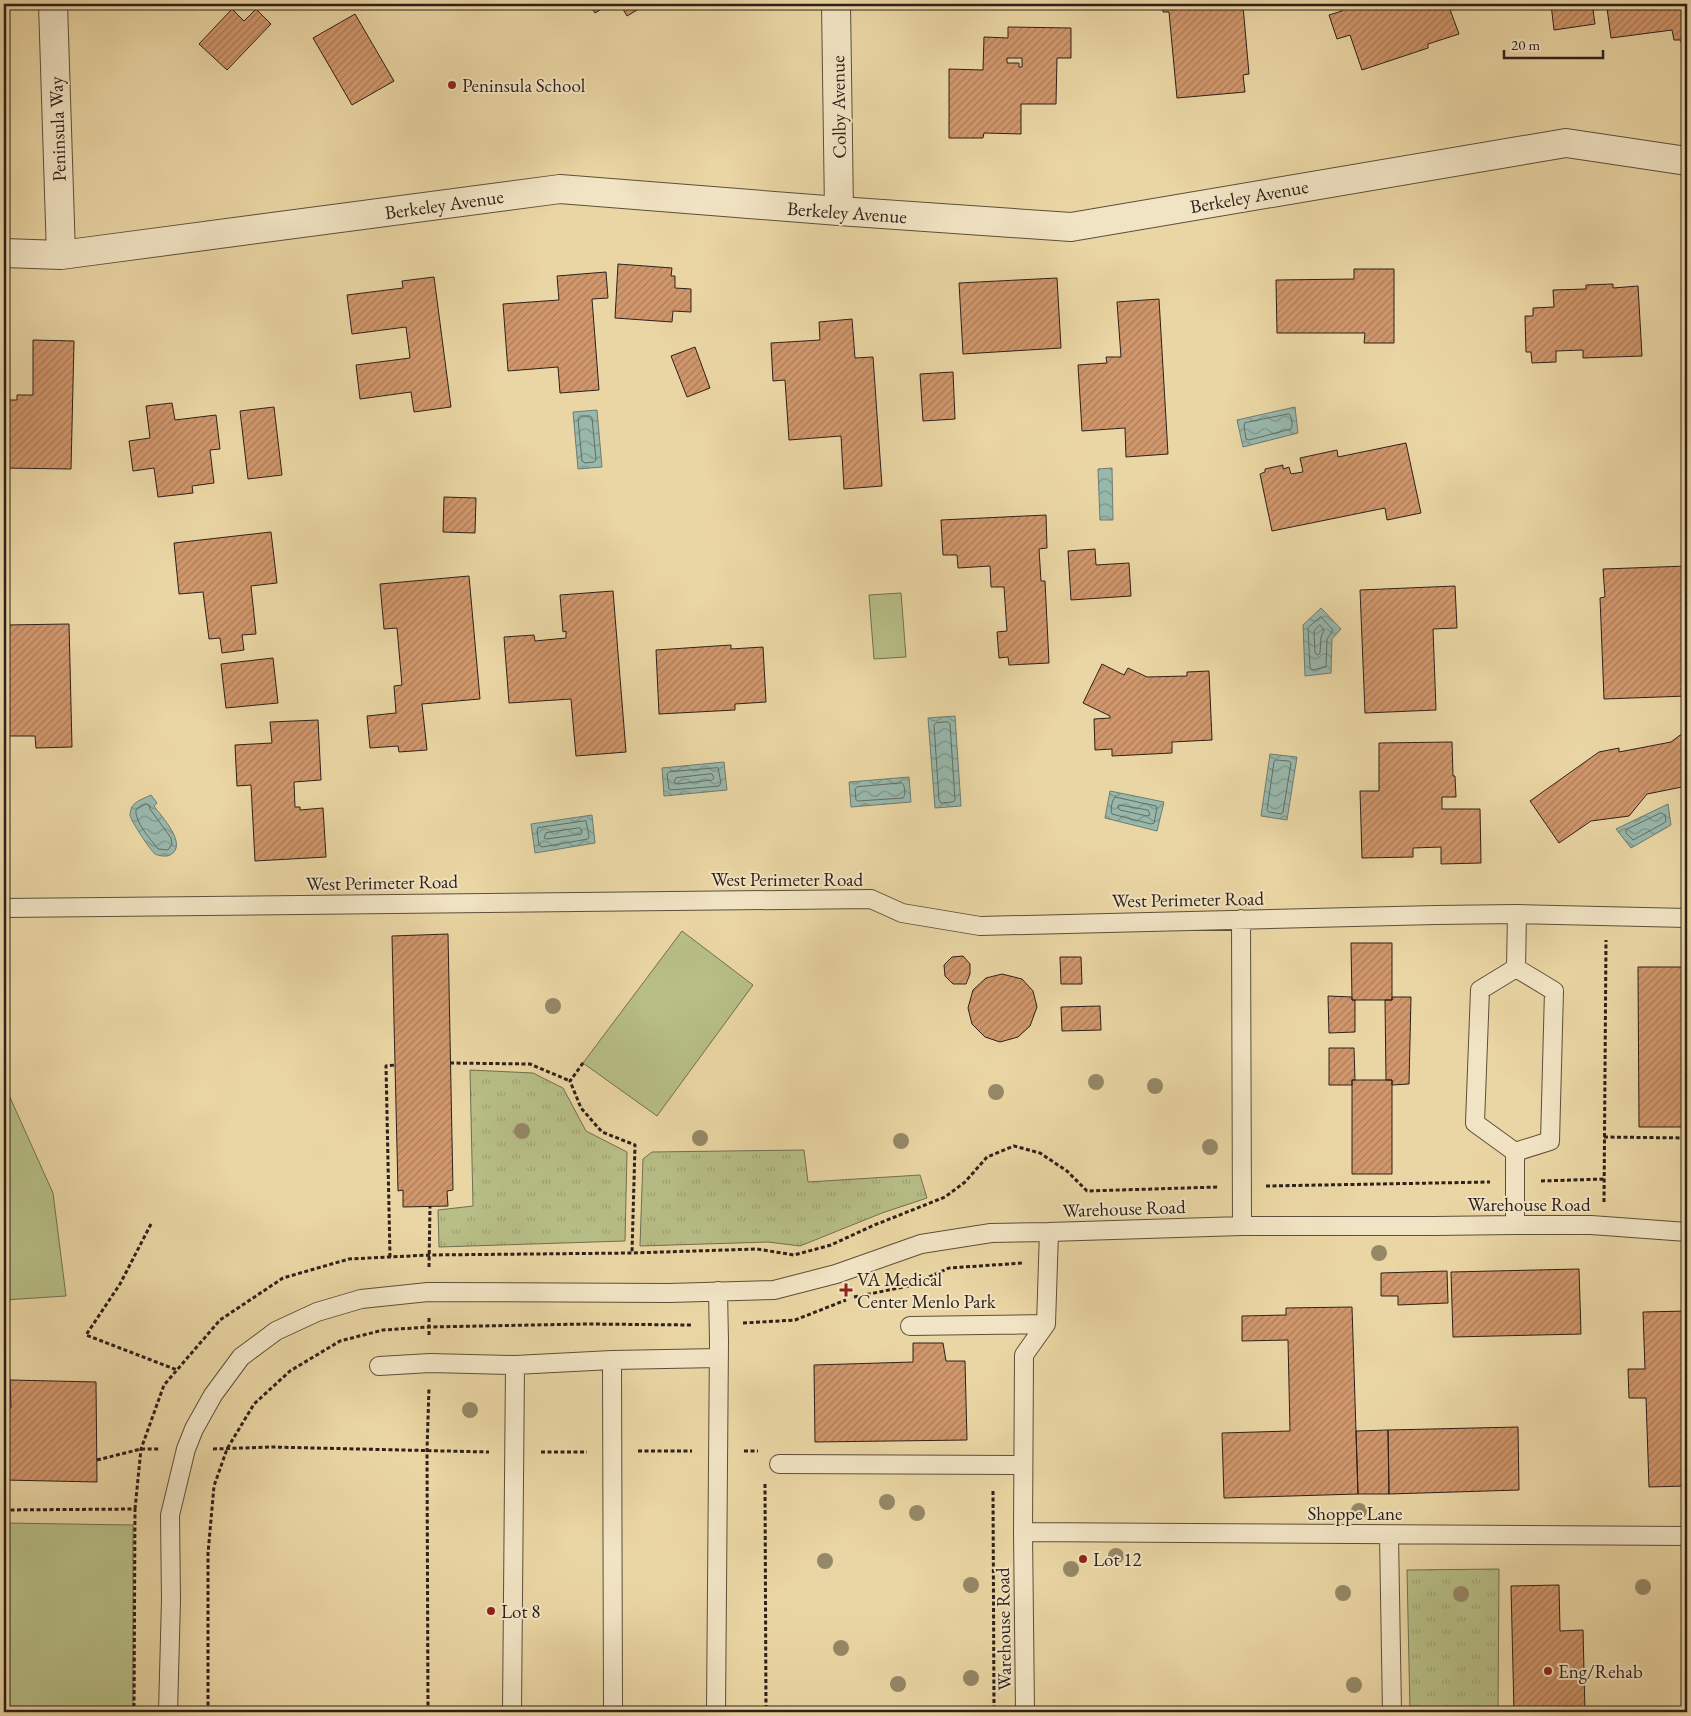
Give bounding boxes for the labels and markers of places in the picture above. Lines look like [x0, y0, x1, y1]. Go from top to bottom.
place label: Peninsula School [462, 73, 586, 98]
marker: Peninsula School [446, 79, 458, 91]
place label: VA Medical Center Menlo Park [857, 1267, 997, 1314]
marker: VA Medical Center Menlo Park [839, 1283, 853, 1297]
place label: Lot 12 [1093, 1547, 1142, 1572]
marker: Lot 12 [1077, 1553, 1089, 1565]
place label: Lot 8 [501, 1599, 540, 1624]
marker: Lot 8 [485, 1605, 497, 1617]
place label: Eng/Rehab [1558, 1659, 1643, 1684]
marker: Eng/Rehab [1542, 1665, 1554, 1677]

